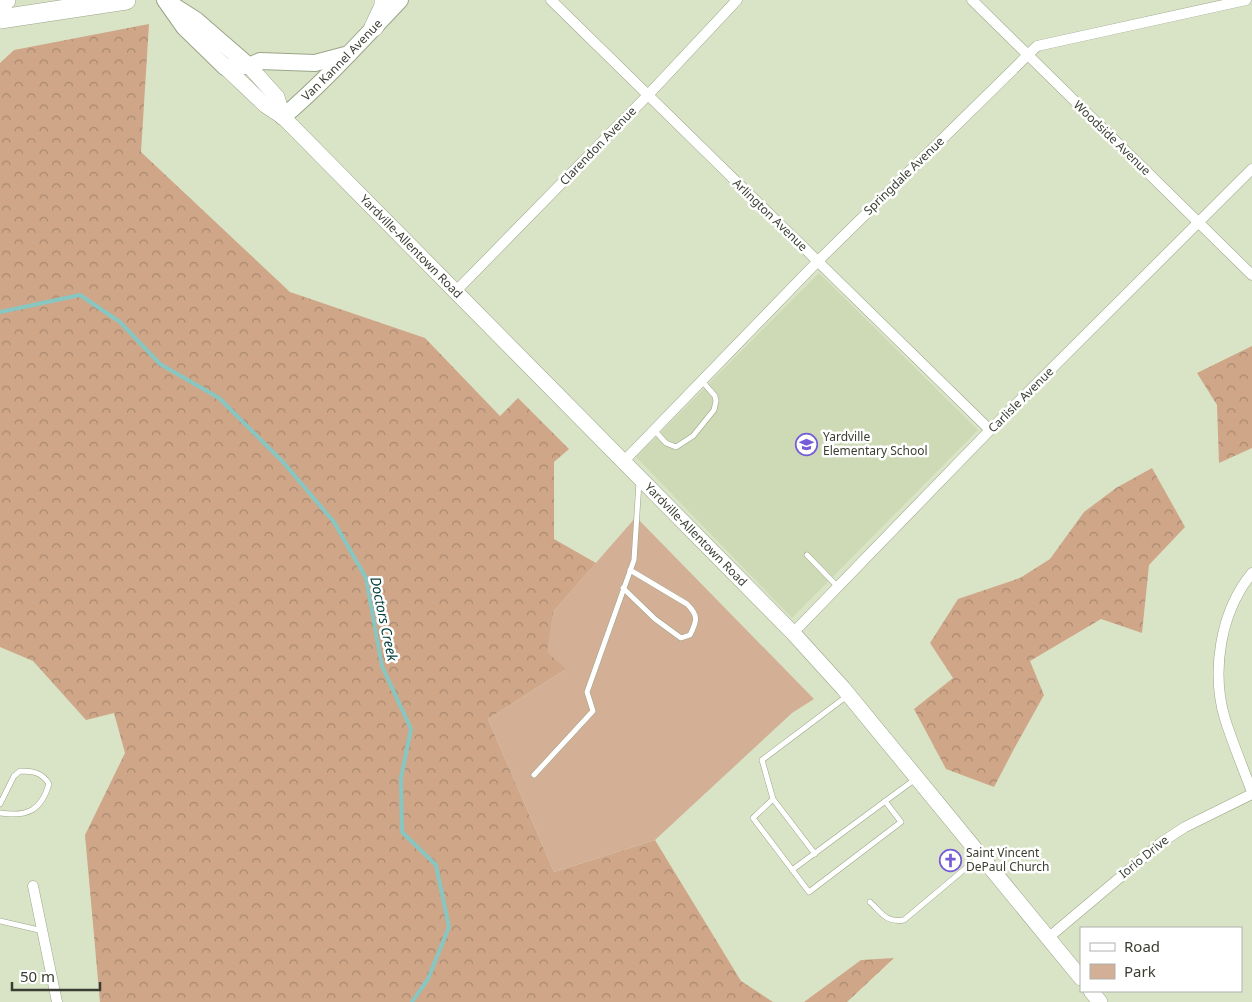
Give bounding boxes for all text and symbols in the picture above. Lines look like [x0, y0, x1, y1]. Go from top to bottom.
street label: Van Kannel Avenue [298, 15, 386, 104]
street label: Woodside Avenue [1070, 96, 1155, 179]
street label: Clarendon Avenue [556, 102, 640, 189]
street label: Springdale Avenue [860, 133, 948, 219]
street label: Arlington Avenue [729, 175, 812, 255]
street label: Yardville-Allentown Road [356, 191, 466, 302]
street label: Carlisle Avenue [984, 363, 1057, 436]
place label: Yardville Elementary School [823, 428, 928, 459]
school or university icon: Yardville Elementary School [795, 432, 819, 456]
street label: Yardville-Allentown Road [641, 479, 751, 590]
water label: Doctors Creek [366, 575, 403, 664]
street label: Iorio Drive [1115, 831, 1172, 882]
place label: Saint Vincent DePaul Church [966, 844, 1049, 875]
church icon: Saint Vincent DePaul Church [938, 848, 962, 872]
legend [1080, 927, 1242, 992]
text: Road [1124, 936, 1160, 956]
scale bar [12, 960, 100, 992]
text: Park [1124, 961, 1156, 981]
text: 50 m [20, 966, 55, 986]

